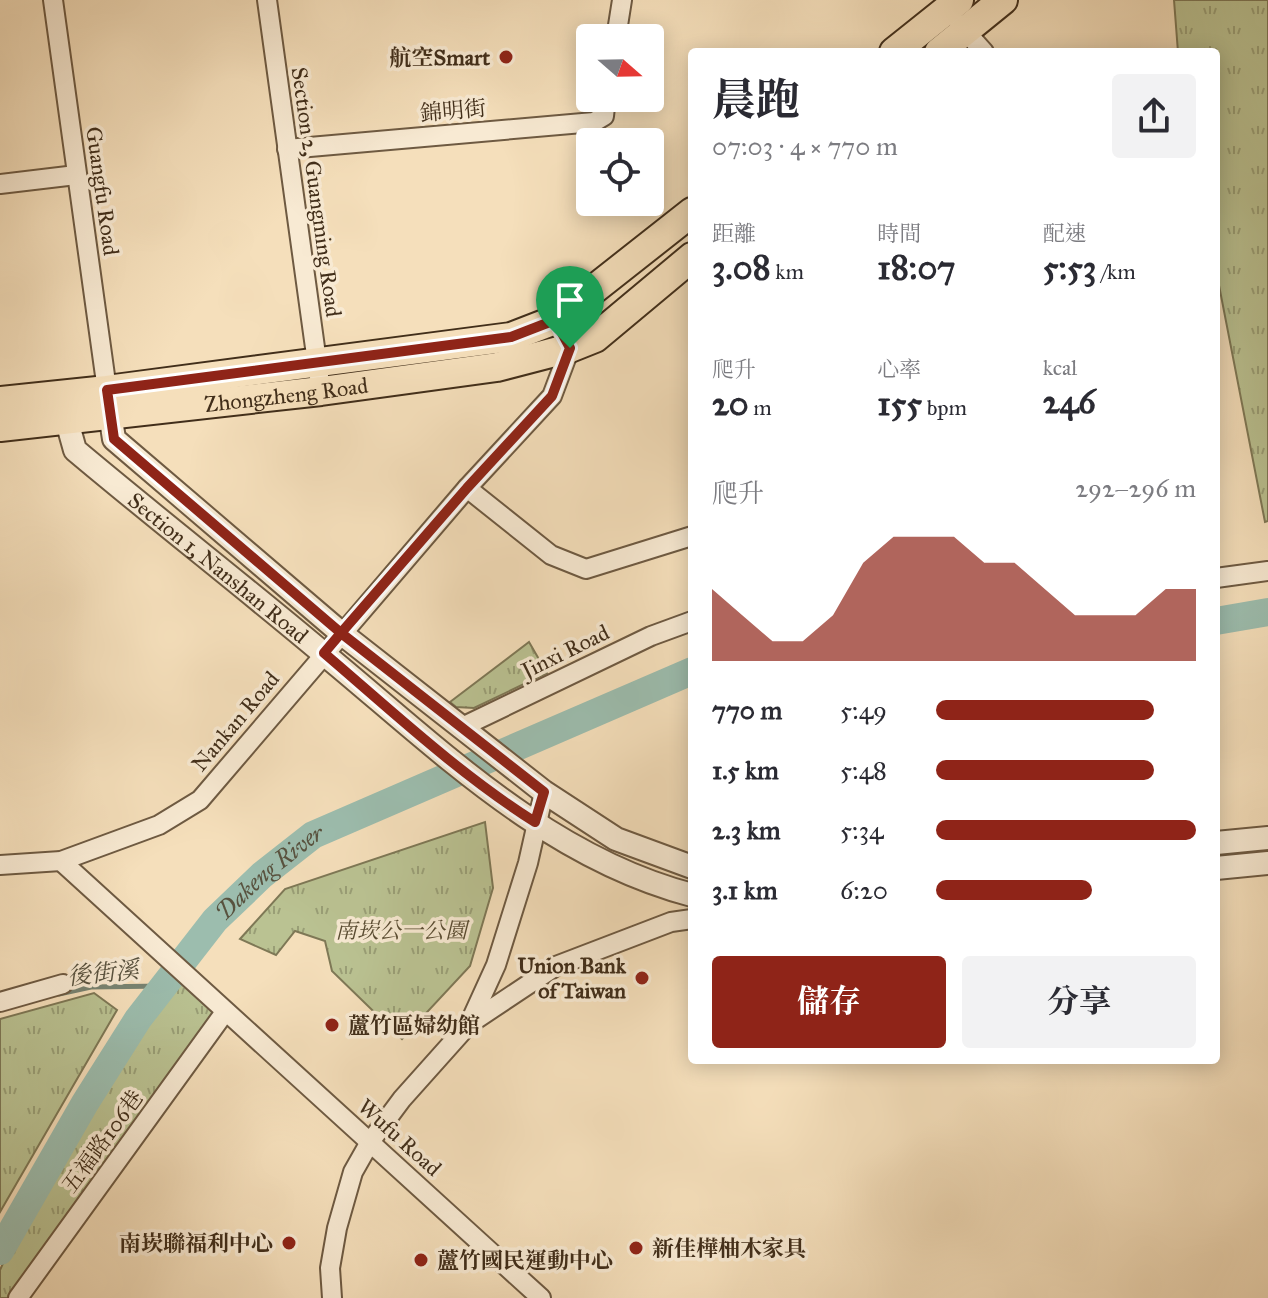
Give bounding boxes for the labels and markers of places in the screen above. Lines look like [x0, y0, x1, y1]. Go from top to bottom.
place label: 航空Smart [390, 44, 490, 71]
marker: 航空Smart [497, 48, 515, 66]
pin [536, 266, 604, 348]
place label: Union Bank of Taiwan [517, 952, 627, 1004]
marker: Union Bank of Taiwan [633, 969, 651, 987]
place label: 蘆竹區婦幼館 [348, 1012, 480, 1039]
marker: 蘆竹區婦幼館 [323, 1016, 341, 1034]
place label: 南崁聯福利中心 [119, 1230, 273, 1257]
marker: 南崁聯福利中心 [280, 1234, 298, 1252]
place label: 新佳樺柚木家具 [652, 1235, 806, 1262]
marker: 新佳樺柚木家具 [627, 1239, 645, 1257]
place label: 蘆竹國民運動中心 [437, 1247, 613, 1274]
marker: 蘆竹國民運動中心 [412, 1251, 430, 1269]

